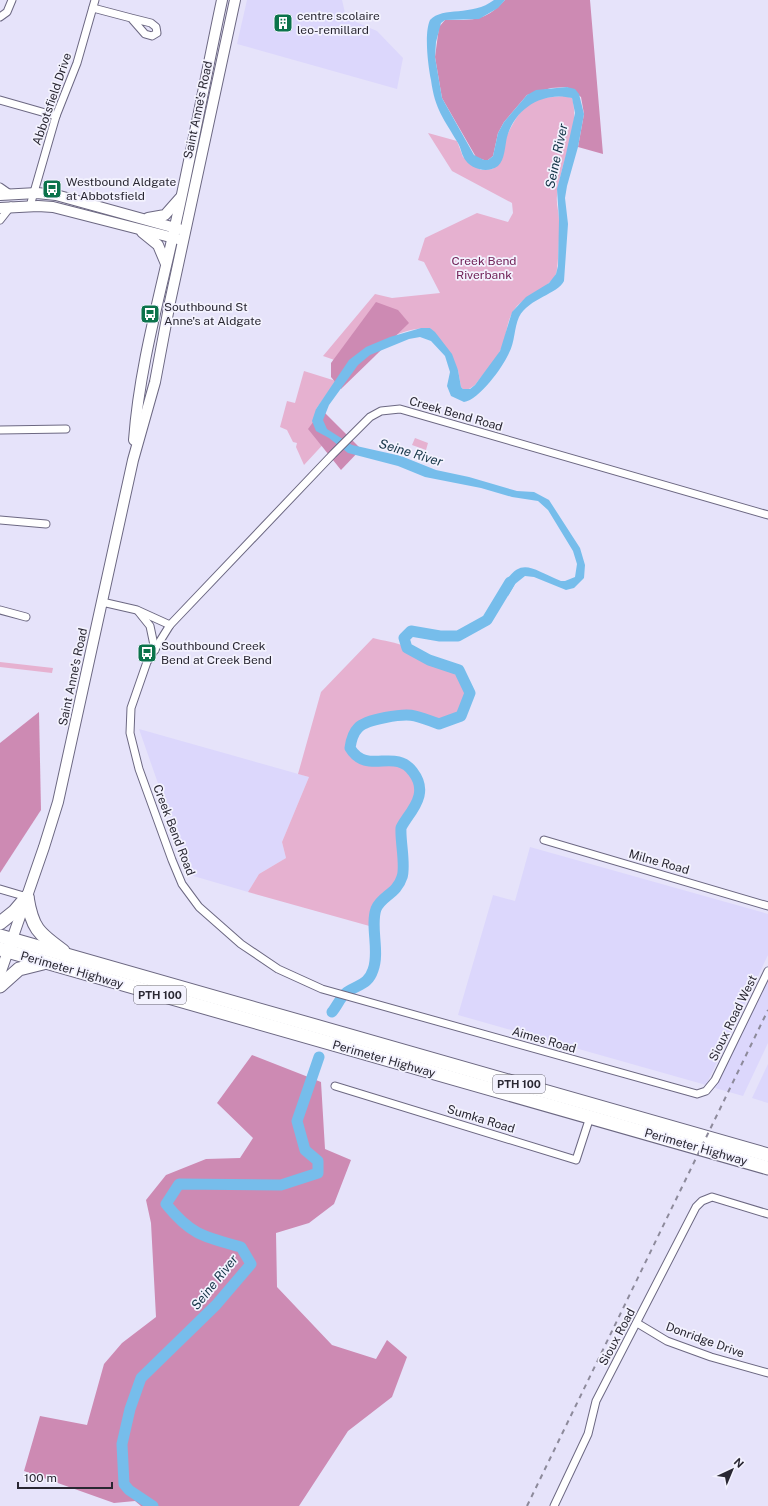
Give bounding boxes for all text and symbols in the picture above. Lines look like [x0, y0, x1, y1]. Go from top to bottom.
place label: centre scolaire leo-remillard [297, 9, 380, 37]
building icon: centre scolaire leo-remillard [272, 12, 294, 34]
street label: Abbotsfield Drive [30, 51, 74, 147]
street label: Saint Anne's Road [181, 60, 215, 160]
water label: Seine River [542, 122, 571, 190]
place label: Westbound Aldgate at Abbotsfield [66, 175, 176, 203]
bus stop icon: Westbound Aldgate at Abbotsfield [41, 178, 63, 200]
park label: Creek Bend Riverbank [451, 254, 517, 282]
place label: Southbound St Anne's at Aldgate [164, 300, 261, 328]
bus stop icon: Southbound St Anne's at Aldgate [139, 303, 161, 325]
street label: Creek Bend Road [408, 394, 504, 434]
water label: Seine River [377, 436, 445, 469]
street label: Saint Anne's Road [56, 627, 90, 727]
place label: Southbound Creek Bend at Creek Bend [161, 639, 272, 667]
bus stop icon: Southbound Creek Bend at Creek Bend [136, 642, 158, 664]
street label: Creek Bend Road [150, 782, 198, 878]
street label: Milne Road [627, 847, 691, 877]
street label: Perimeter Highway [19, 949, 126, 992]
street label: Sioux Road West [706, 973, 760, 1063]
road number: PTH 100 [134, 986, 186, 1004]
street label: Aimes Road [510, 1024, 578, 1056]
street label: Perimeter Highway [331, 1038, 438, 1081]
road number: PTH 100 [493, 1075, 545, 1093]
street label: Sumka Road [445, 1102, 517, 1136]
street label: Perimeter Highway [643, 1126, 750, 1169]
water label: Seine River [188, 1252, 241, 1313]
street label: Sioux Road [596, 1306, 638, 1368]
street label: Donridge Drive [664, 1319, 746, 1361]
north arrow [712, 1450, 752, 1490]
text: N [732, 1456, 746, 1470]
scale bar [18, 1464, 112, 1490]
text: 100 m [24, 1471, 57, 1485]

